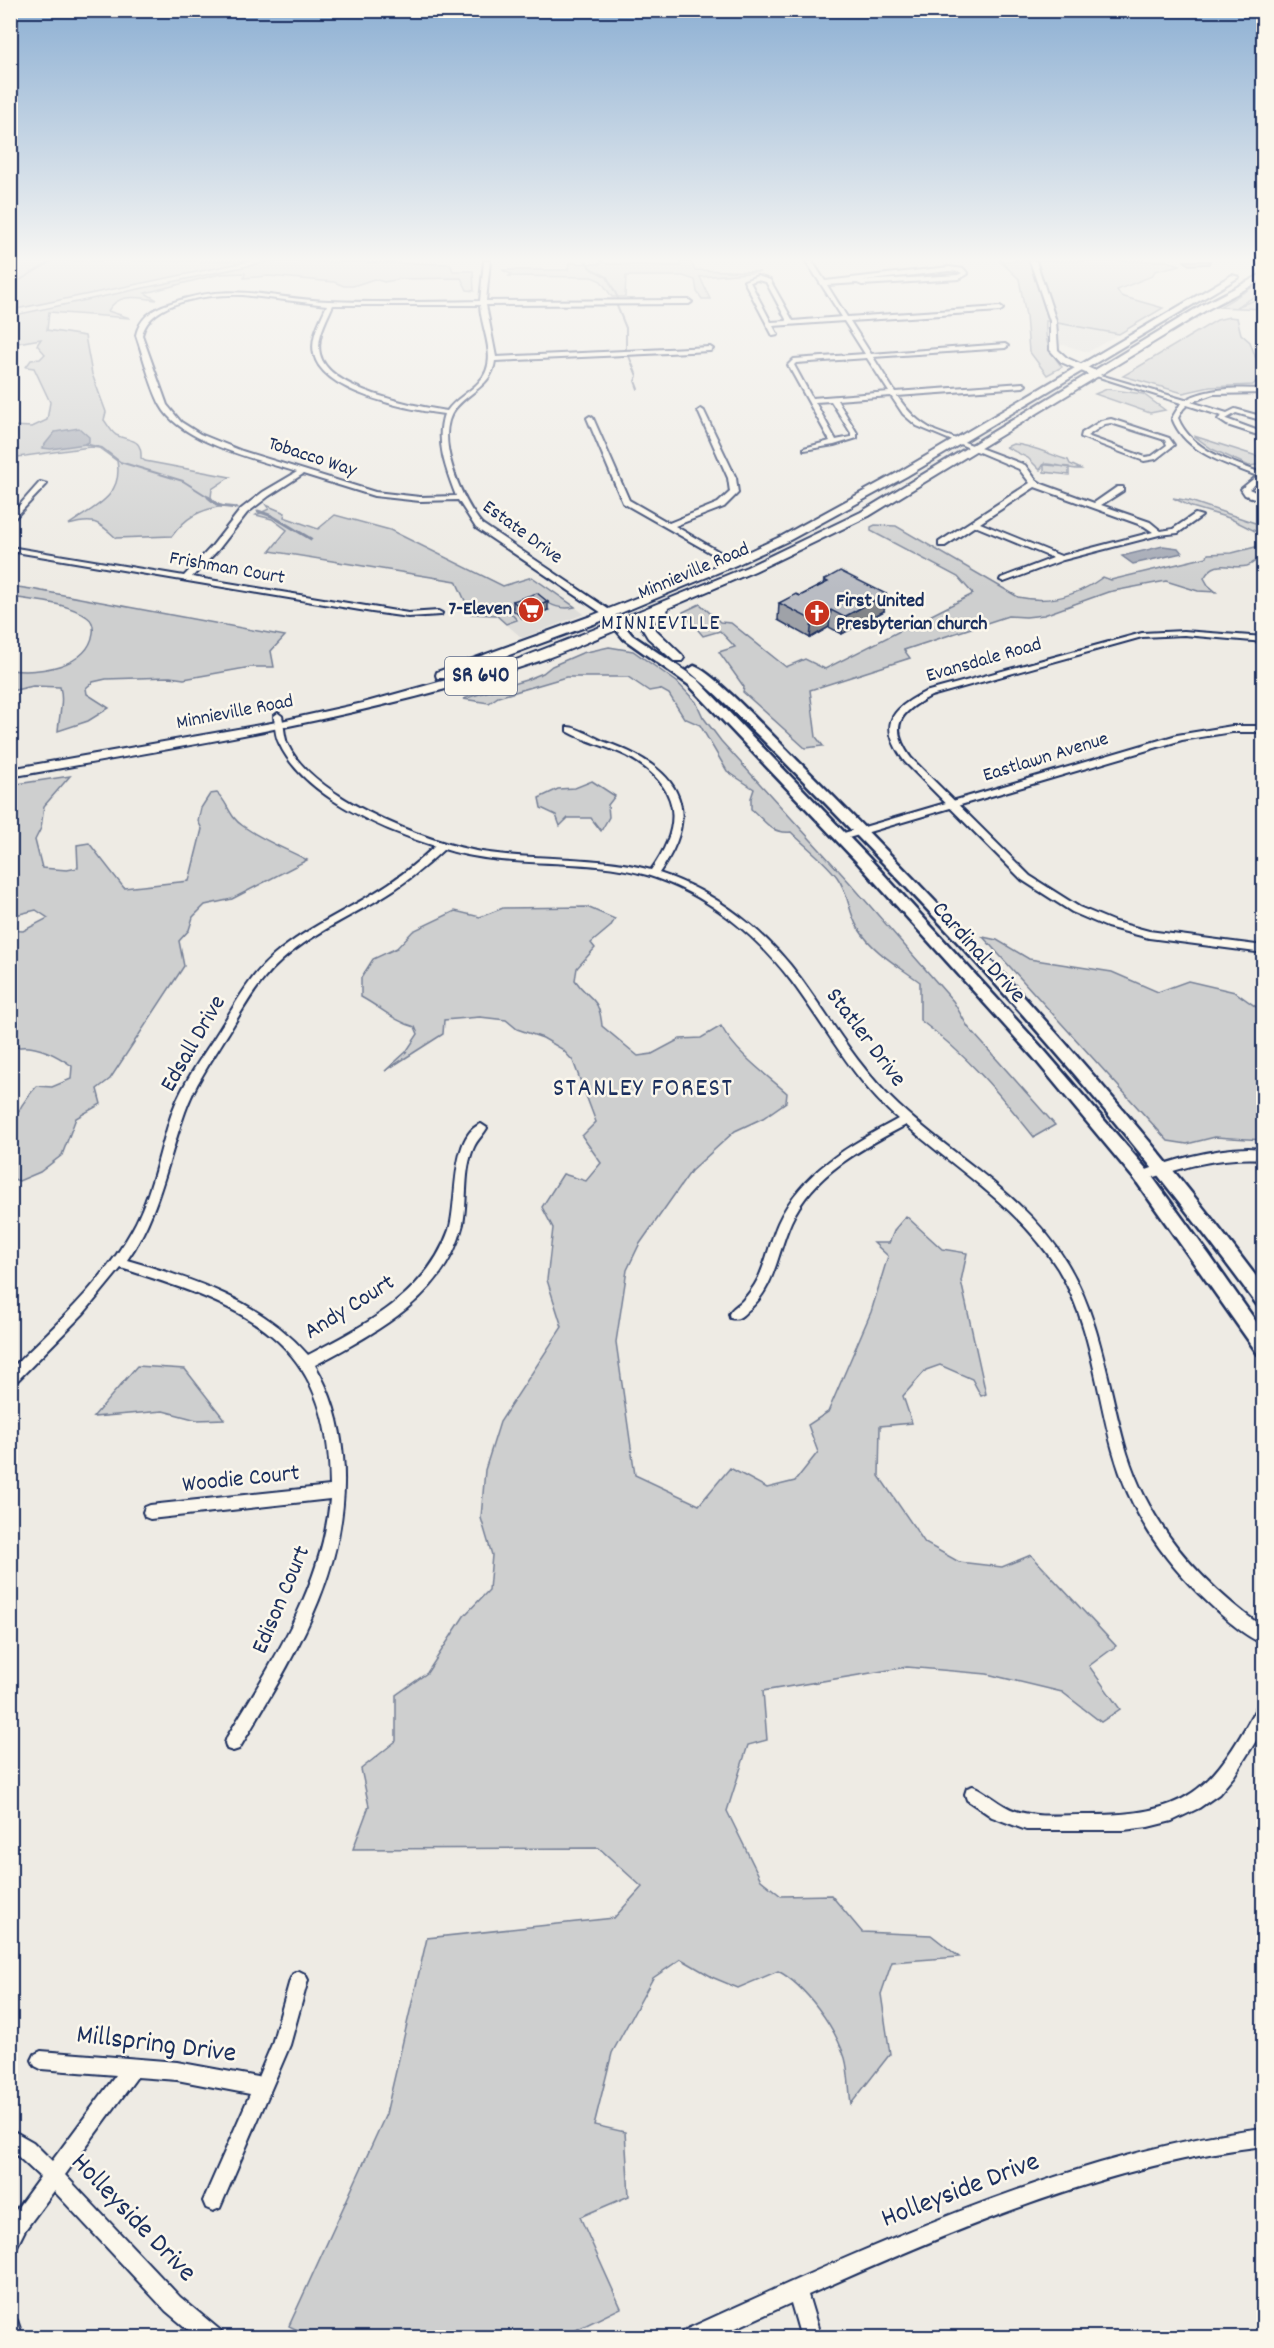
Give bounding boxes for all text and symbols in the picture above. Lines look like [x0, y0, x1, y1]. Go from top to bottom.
street label: Tobacco Way [264, 431, 361, 486]
street label: Estate Drive [476, 494, 568, 572]
street label: Minnieville Road [634, 536, 754, 608]
street label: Frishman Court [167, 545, 287, 593]
place label: First United Presbyterian church [836, 588, 987, 639]
supermarket icon: 7-Eleven [516, 595, 546, 625]
place label: 7-Eleven [448, 596, 512, 624]
church icon: First United Presbyterian church [802, 598, 832, 628]
district label: MINNIEVILLE [601, 609, 721, 640]
street label: Evansdale Road [923, 631, 1045, 691]
road number: SR 640 [445, 657, 517, 695]
street label: Minnieville Road [174, 688, 296, 738]
street label: Eastlawn Avenue [980, 726, 1112, 790]
street label: Cardinal Drive [923, 894, 1033, 1012]
street label: Statler Drive [816, 981, 914, 1095]
street label: Edsall Drive [153, 989, 235, 1099]
district label: STANLEY FOREST [553, 1071, 733, 1108]
street label: Andy Court [298, 1267, 402, 1349]
street label: Woodie Court [181, 1457, 301, 1503]
street label: Edison Court [244, 1541, 320, 1659]
street label: Millspring Drive [74, 2016, 238, 2076]
street label: Holleyside Drive [876, 2143, 1046, 2241]
street label: Holleyside Drive [60, 2145, 204, 2293]

